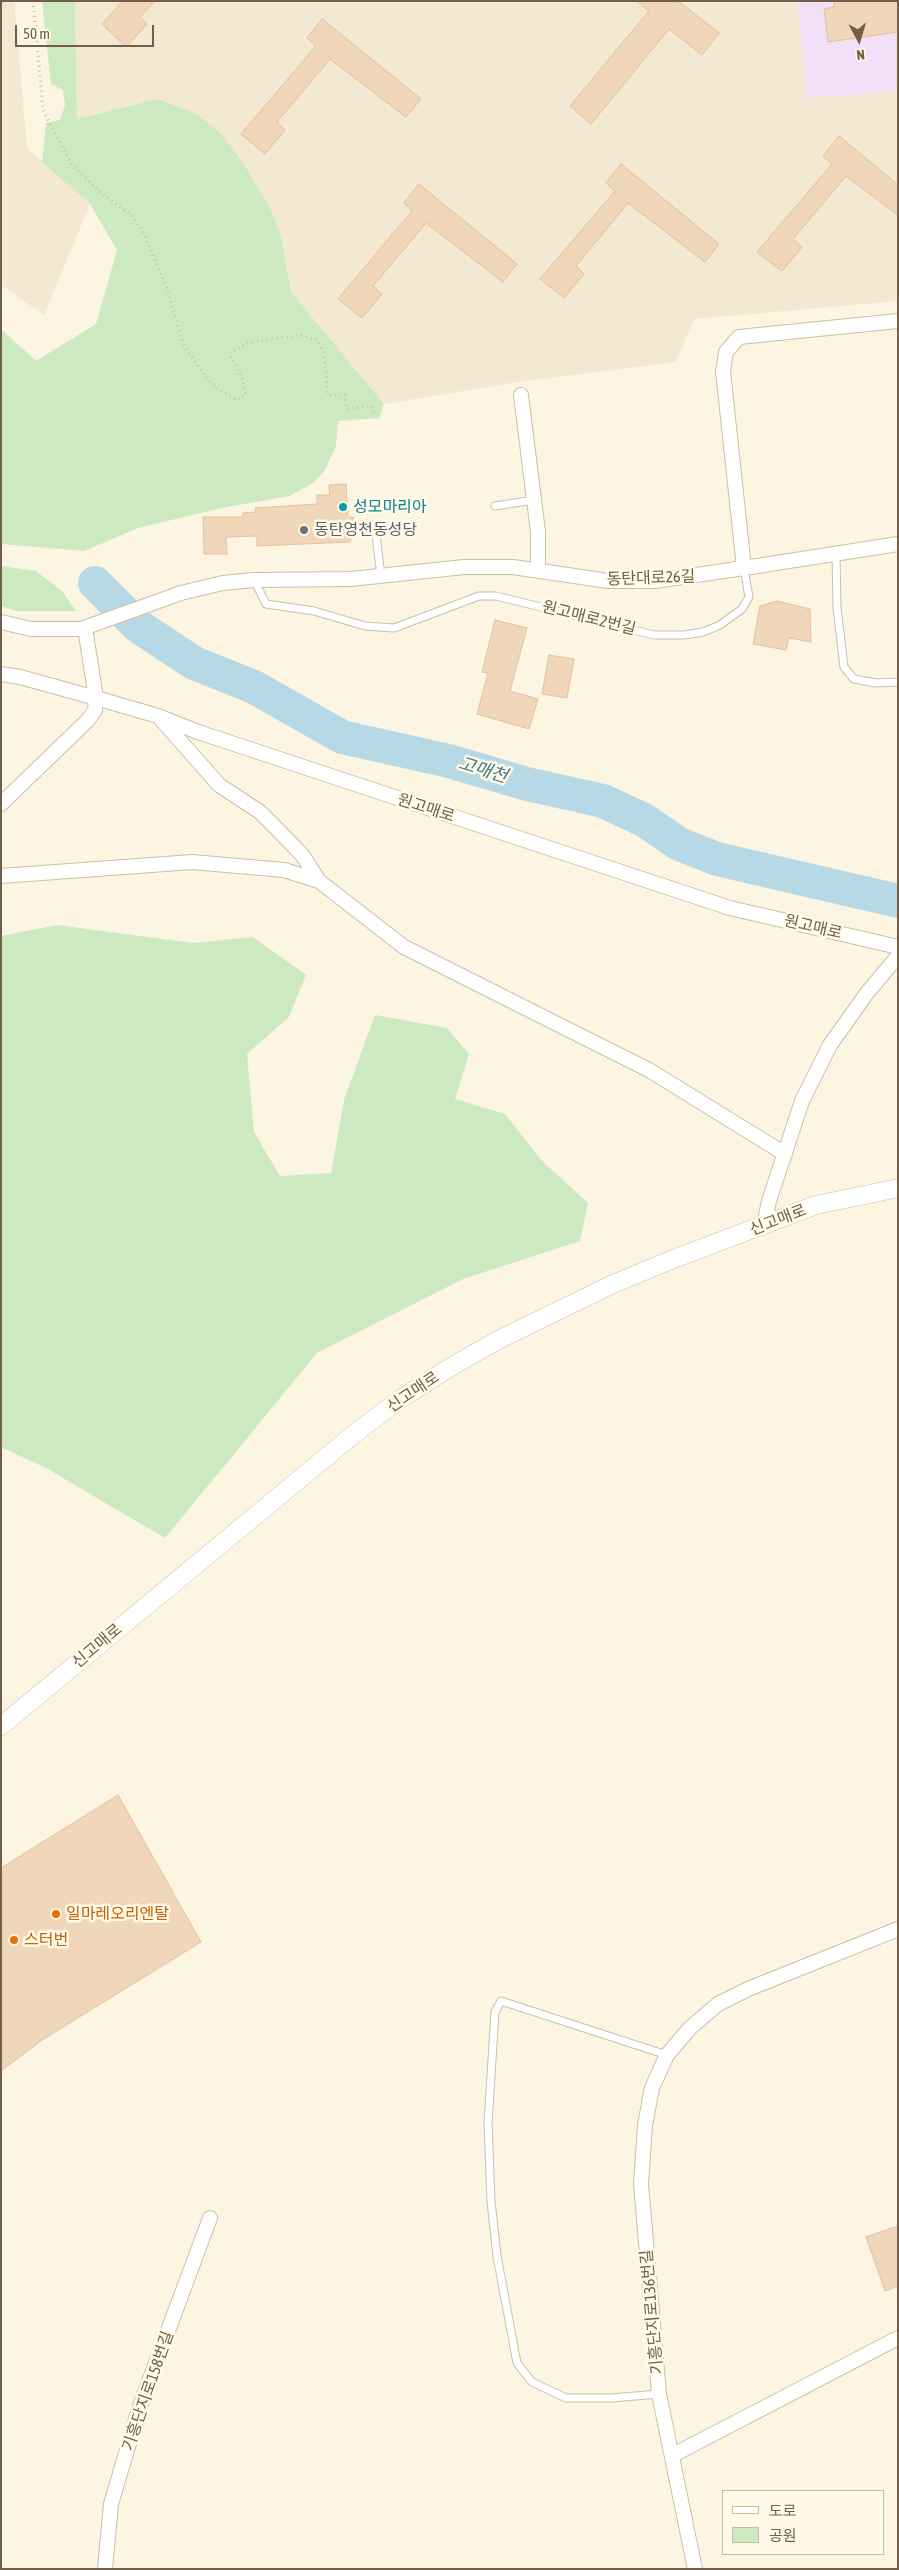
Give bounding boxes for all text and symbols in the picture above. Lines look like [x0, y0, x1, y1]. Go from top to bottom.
scale bar [18, 15, 156, 47]
north arrow [834, 15, 884, 65]
text: 50 m [23, 25, 50, 42]
text: N [856, 47, 866, 63]
place label: 성모마리아 [353, 497, 427, 517]
marker: 성모마리아 [337, 501, 349, 513]
place label: 동탄영천동성당 [314, 520, 417, 540]
marker: 동탄영천동성당 [298, 524, 310, 536]
street label: 동탄대로26길 [606, 567, 696, 589]
street label: 원고매로2번길 [540, 597, 638, 639]
water label: 고매천 [456, 752, 510, 788]
street label: 원고매로 [395, 790, 457, 826]
street label: 원고매로 [782, 911, 844, 943]
street label: 신고매로 [747, 1200, 809, 1240]
street label: 신고매로 [383, 1368, 443, 1416]
street label: 신고매로 [68, 1620, 126, 1672]
place label: 일마레오리엔탈 [66, 1904, 169, 1924]
marker: 일마레오리엔탈 [50, 1908, 62, 1920]
place label: 스터번 [24, 1930, 68, 1950]
marker: 스터번 [8, 1934, 20, 1946]
street label: 기흥단지로136번길 [637, 2249, 667, 2375]
street label: 기흥단지로158번길 [118, 2328, 178, 2454]
legend [722, 2490, 884, 2555]
text: 도로 [769, 2502, 797, 2519]
text: 공원 [769, 2527, 797, 2544]

